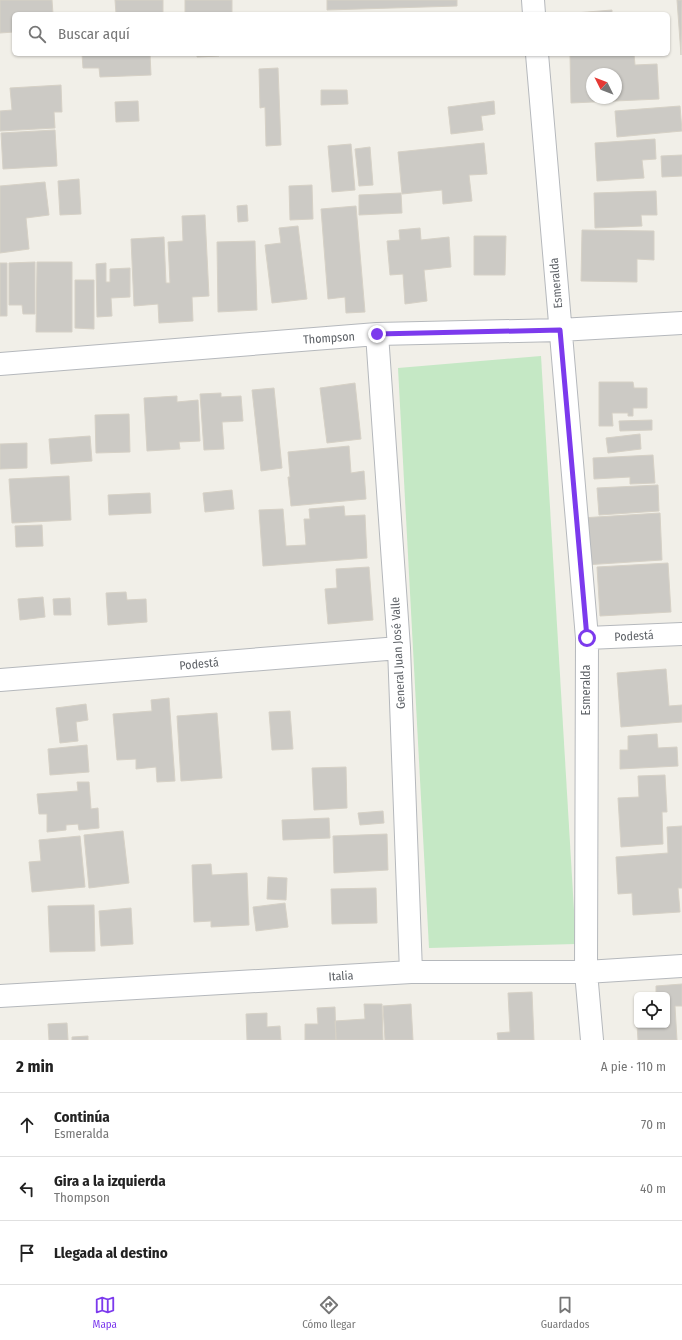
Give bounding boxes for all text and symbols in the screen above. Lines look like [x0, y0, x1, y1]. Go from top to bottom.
search box [12, 12, 670, 56]
icon: search [26, 23, 48, 45]
text: Buscar aquí [58, 25, 130, 43]
north arrow [586, 68, 622, 104]
street label: Esmeralda [547, 257, 565, 309]
route end [368, 325, 386, 343]
street label: Thompson [303, 329, 355, 347]
street label: General Juan José Valle [388, 597, 408, 709]
street label: Podestá [614, 628, 654, 644]
route start [578, 629, 596, 647]
street label: Podestá [179, 655, 219, 673]
street label: Esmeralda [579, 664, 593, 715]
street label: Italia [328, 968, 354, 984]
map controls [634, 992, 670, 1028]
button: locate [634, 992, 670, 1028]
text: 2 min [16, 1056, 54, 1077]
text: A pie · 110 m [601, 1059, 666, 1074]
text: Continúa [54, 1108, 110, 1126]
icon: ahead [16, 1114, 38, 1136]
text: 70 m [641, 1117, 666, 1132]
text: Esmeralda [54, 1126, 109, 1141]
text: Gira a la izquierda [54, 1172, 166, 1190]
icon: left [16, 1178, 38, 1200]
text: 40 m [640, 1181, 666, 1196]
text: Thompson [54, 1190, 110, 1205]
icon: arrive [16, 1242, 38, 1264]
text: Llegada al destino [54, 1244, 168, 1262]
tab: Mapa [93, 1294, 117, 1331]
tab: Cómo llegar [302, 1294, 356, 1331]
tab: Guardados [541, 1294, 589, 1331]

